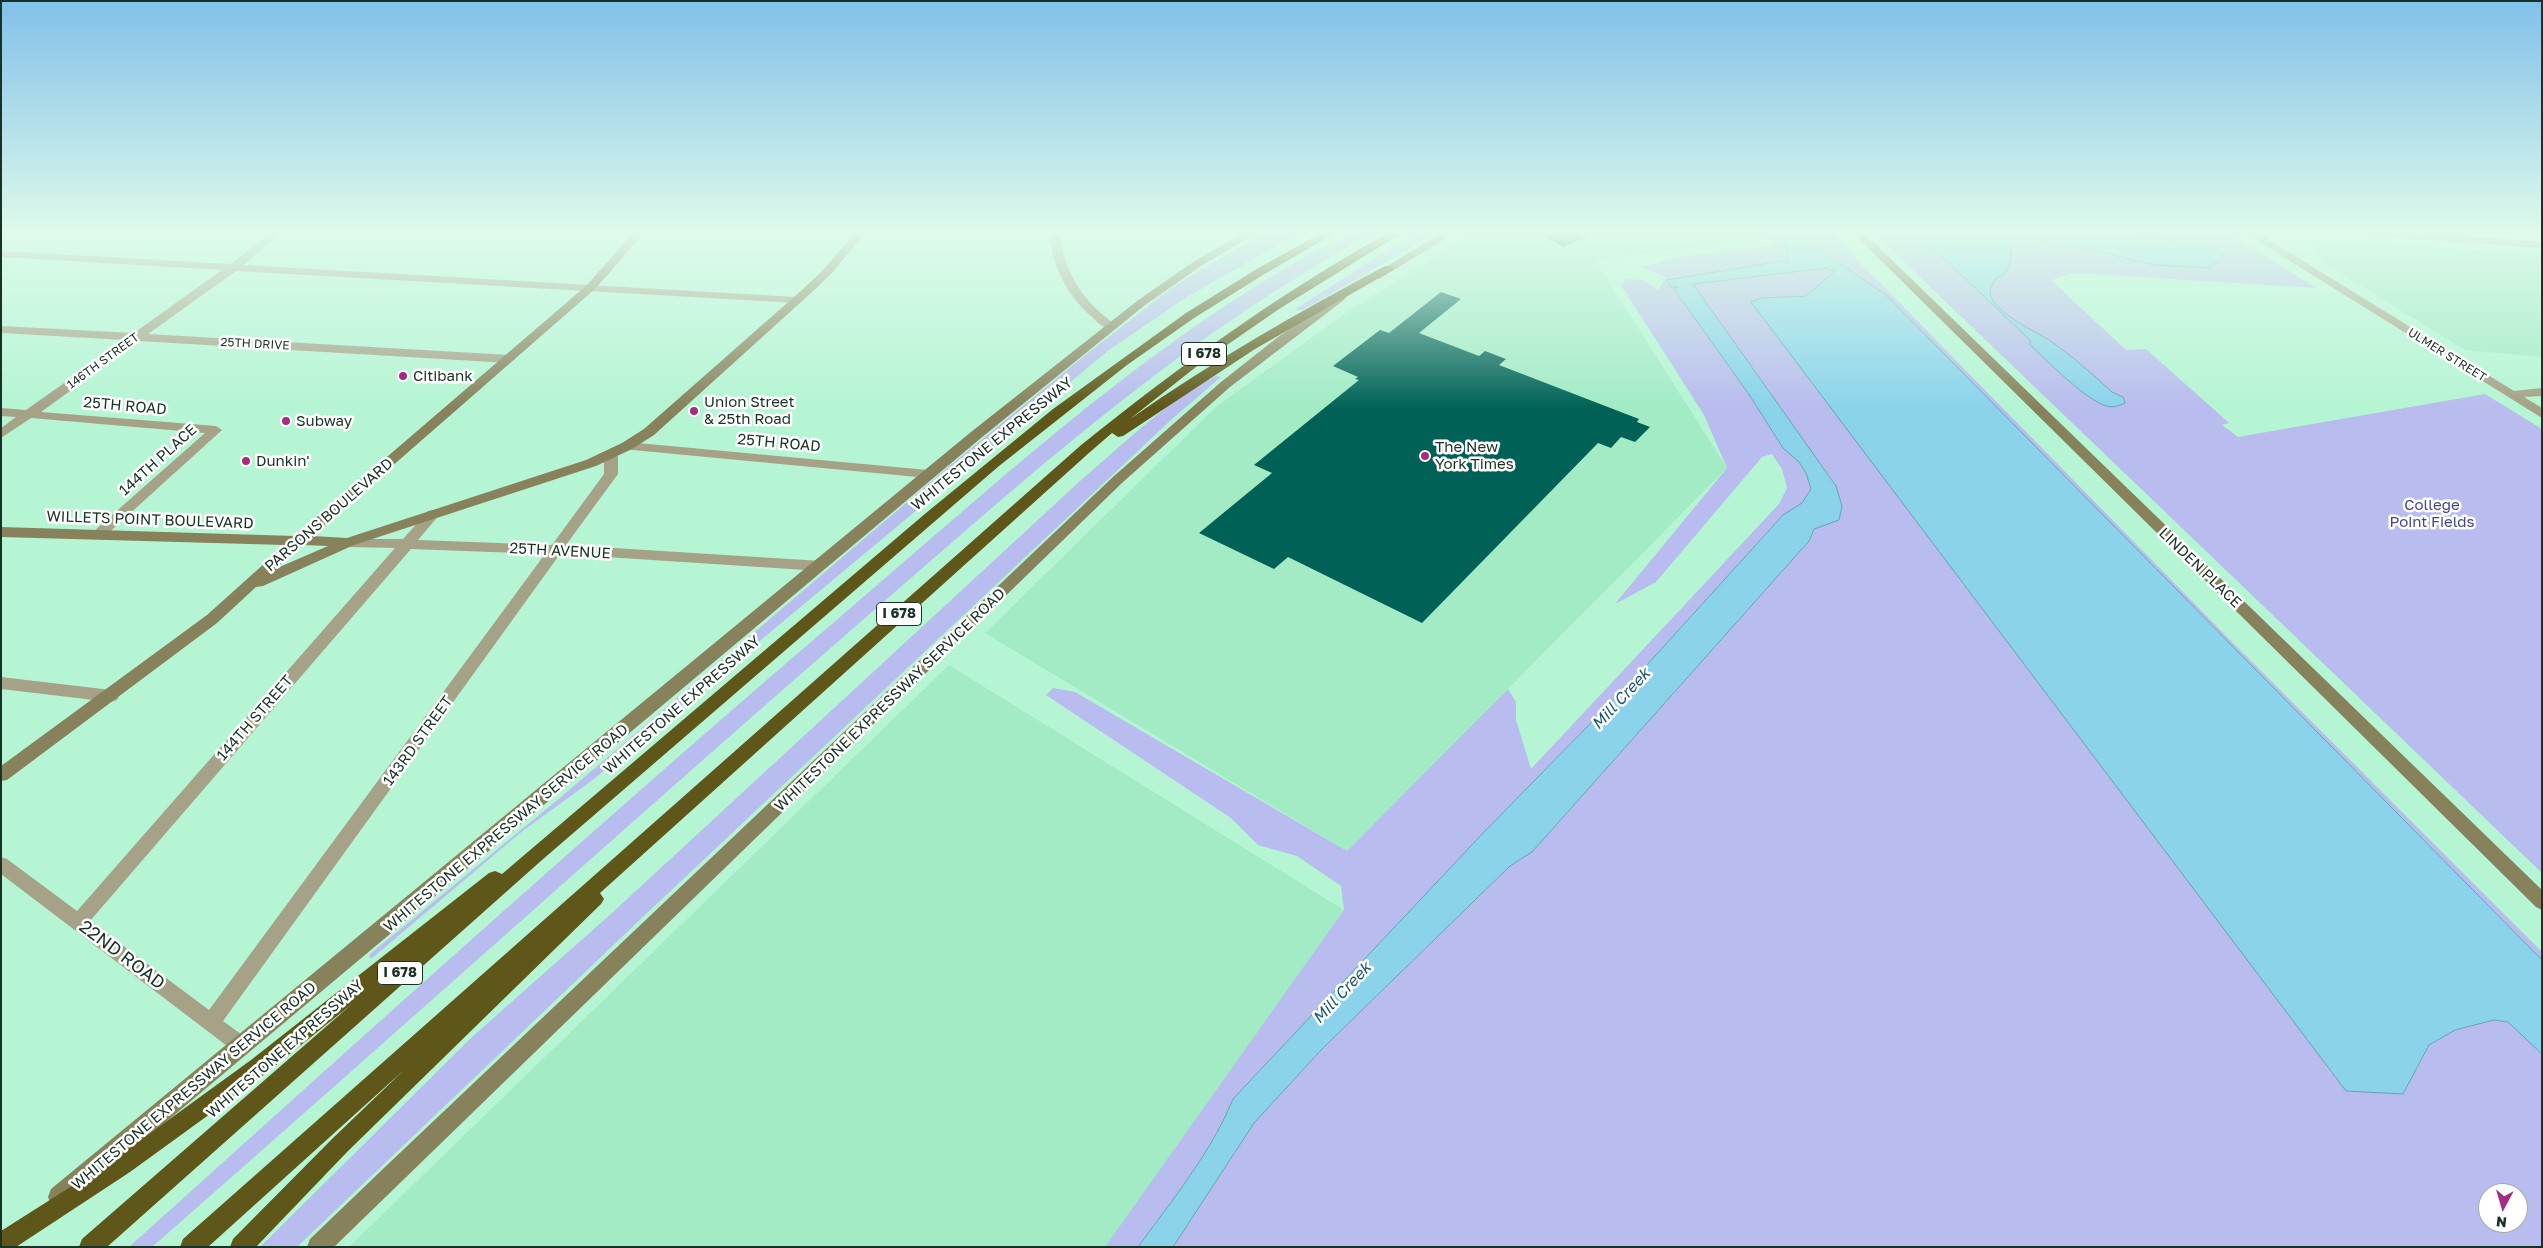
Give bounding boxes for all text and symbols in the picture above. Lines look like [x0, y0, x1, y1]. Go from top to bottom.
street label: ULMER STREET [2405, 325, 2489, 385]
street label: 146TH STREET [64, 330, 142, 392]
street label: 25TH DRIVE [220, 335, 290, 353]
road number: I 678 [1182, 342, 1226, 366]
place label: Citibank [413, 367, 473, 385]
marker: Citibank [397, 370, 409, 382]
street label: WHITESTONE EXPRESSWAY [908, 374, 1076, 514]
street label: 25TH ROAD [83, 393, 167, 419]
place label: Union Street & 25th Road [704, 393, 795, 428]
marker: Union Street & 25th Road [688, 405, 700, 417]
place label: Subway [296, 412, 352, 430]
marker: Subway [280, 415, 292, 427]
street label: 144TH PLACE [116, 421, 200, 499]
street label: 25TH ROAD [737, 430, 821, 456]
place label: The New York Times [1435, 438, 1514, 473]
marker: The New York Times [1419, 450, 1431, 462]
place label: Dunkin' [256, 452, 310, 470]
marker: Dunkin' [240, 455, 252, 467]
street label: PARSONS BOULEVARD [261, 455, 397, 575]
park label: College Point Fields [2390, 496, 2474, 531]
street label: WILLETS POINT BOULEVARD [46, 507, 254, 533]
street label: LINDEN PLACE [2155, 524, 2245, 612]
street label: 25TH AVENUE [509, 539, 611, 563]
street label: WHITESTONE EXPRESSWAY SERVICE ROAD [771, 585, 1009, 815]
road number: I 678 [876, 602, 922, 626]
street label: WHITESTONE EXPRESSWAY [600, 632, 764, 778]
water label: Mill Creek [1588, 664, 1654, 734]
street label: 144TH STREET [213, 672, 297, 764]
street label: 143RD STREET [379, 693, 457, 789]
street label: WHITESTONE EXPRESSWAY SERVICE ROAD [380, 720, 632, 936]
street label: 22ND ROAD [75, 916, 169, 994]
water label: Mill Creek [1309, 958, 1375, 1028]
road number: I 678 [378, 961, 422, 984]
street label: WHITESTONE EXPRESSWAY [203, 976, 367, 1122]
street label: WHITESTONE EXPRESSWAY SERVICE ROAD [68, 978, 320, 1194]
north arrow [2478, 1183, 2528, 1233]
text: N [2495, 1213, 2508, 1231]

